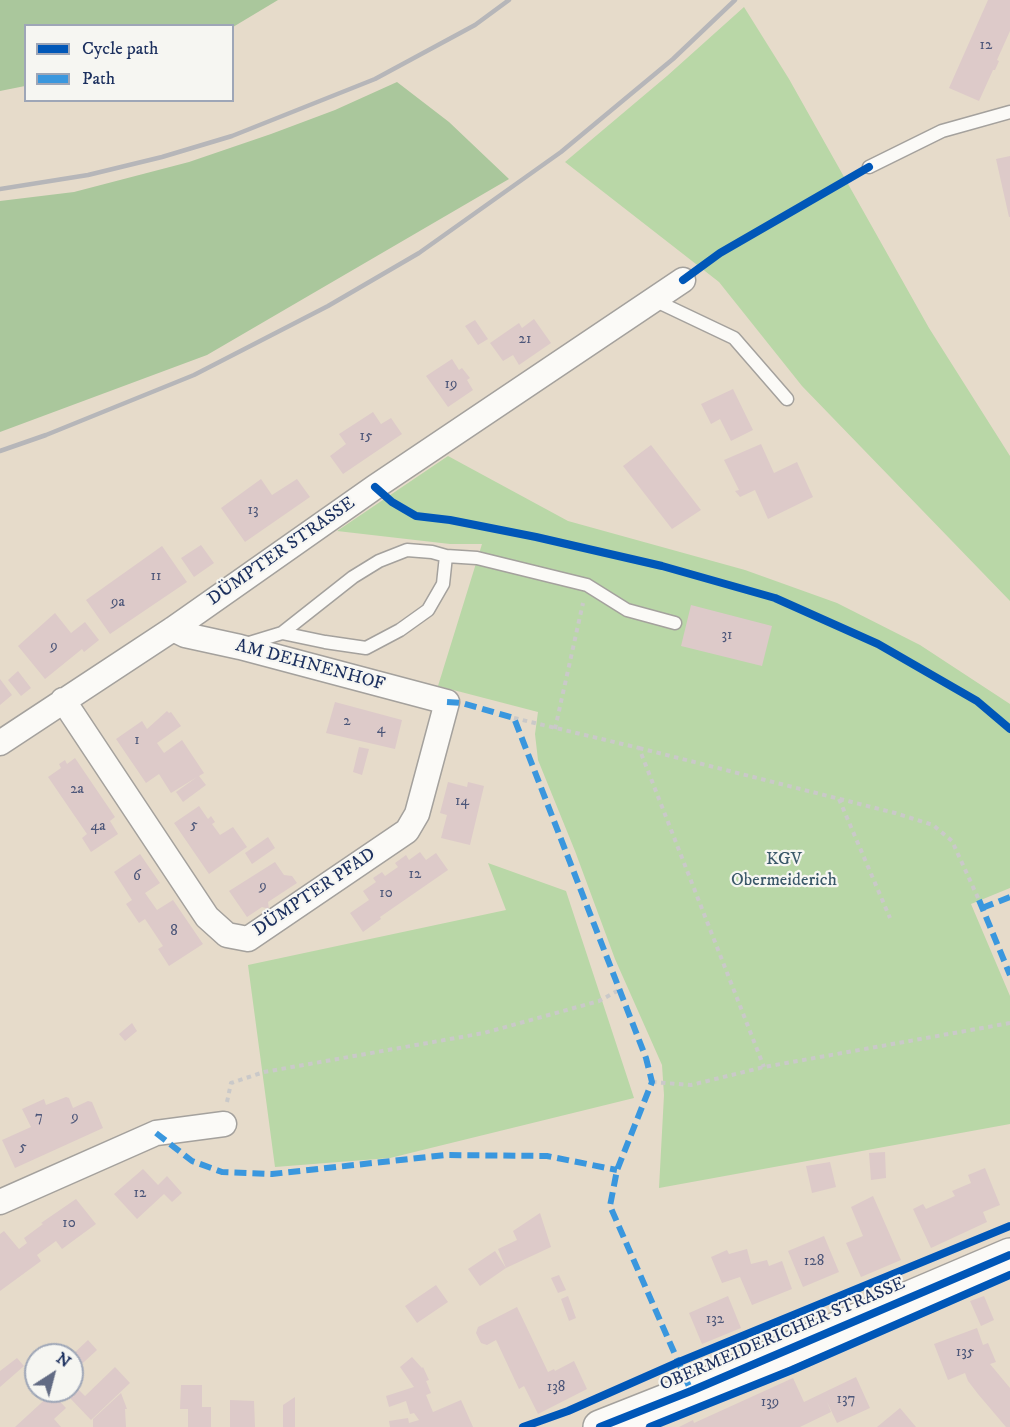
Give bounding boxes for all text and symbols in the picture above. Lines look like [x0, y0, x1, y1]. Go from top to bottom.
legend [24, 24, 234, 102]
house number: 12 [980, 37, 992, 55]
text: Cycle path [82, 38, 159, 60]
text: Path [82, 68, 115, 90]
house number: 21 [519, 331, 531, 349]
house number: 19 [445, 376, 457, 394]
house number: 15 [360, 428, 372, 446]
street label: DÜMPTER STRASSE [204, 493, 360, 611]
house number: 13 [247, 502, 259, 520]
house number: 11 [150, 568, 162, 586]
house number: 9a [111, 594, 125, 612]
house number: 31 [721, 627, 733, 645]
street label: AM DEHNENHOF [233, 636, 387, 696]
house number: 9 [50, 638, 58, 656]
house number: 2 [343, 713, 351, 731]
house number: 4 [377, 721, 385, 739]
house number: 1 [134, 732, 140, 750]
house number: 2a [70, 781, 84, 799]
house number: 14 [455, 793, 469, 811]
house number: 5 [190, 817, 198, 835]
house number: 4a [90, 818, 106, 836]
street label: DÜMPTER PFAD [250, 844, 380, 942]
park label: KGV Obermeiderich [731, 849, 837, 892]
house number: 12 [409, 866, 421, 884]
house number: 6 [133, 868, 141, 886]
house number: 9 [259, 878, 267, 896]
house number: 10 [379, 885, 393, 903]
house number: 8 [170, 923, 178, 941]
house number: 7 [35, 1109, 43, 1127]
house number: 9 [71, 1109, 79, 1127]
house number: 5 [19, 1139, 27, 1157]
house number: 12 [134, 1185, 146, 1203]
house number: 10 [62, 1215, 76, 1233]
house number: 128 [804, 1253, 824, 1271]
street label: OBERMEIDERICHER STRASSE [657, 1273, 909, 1397]
house number: 132 [706, 1311, 724, 1329]
north arrow [24, 1343, 84, 1403]
house number: 135 [956, 1344, 974, 1362]
text: N [52, 1348, 75, 1372]
house number: 138 [547, 1379, 565, 1397]
house number: 137 [836, 1391, 856, 1409]
house number: 139 [761, 1394, 779, 1412]

